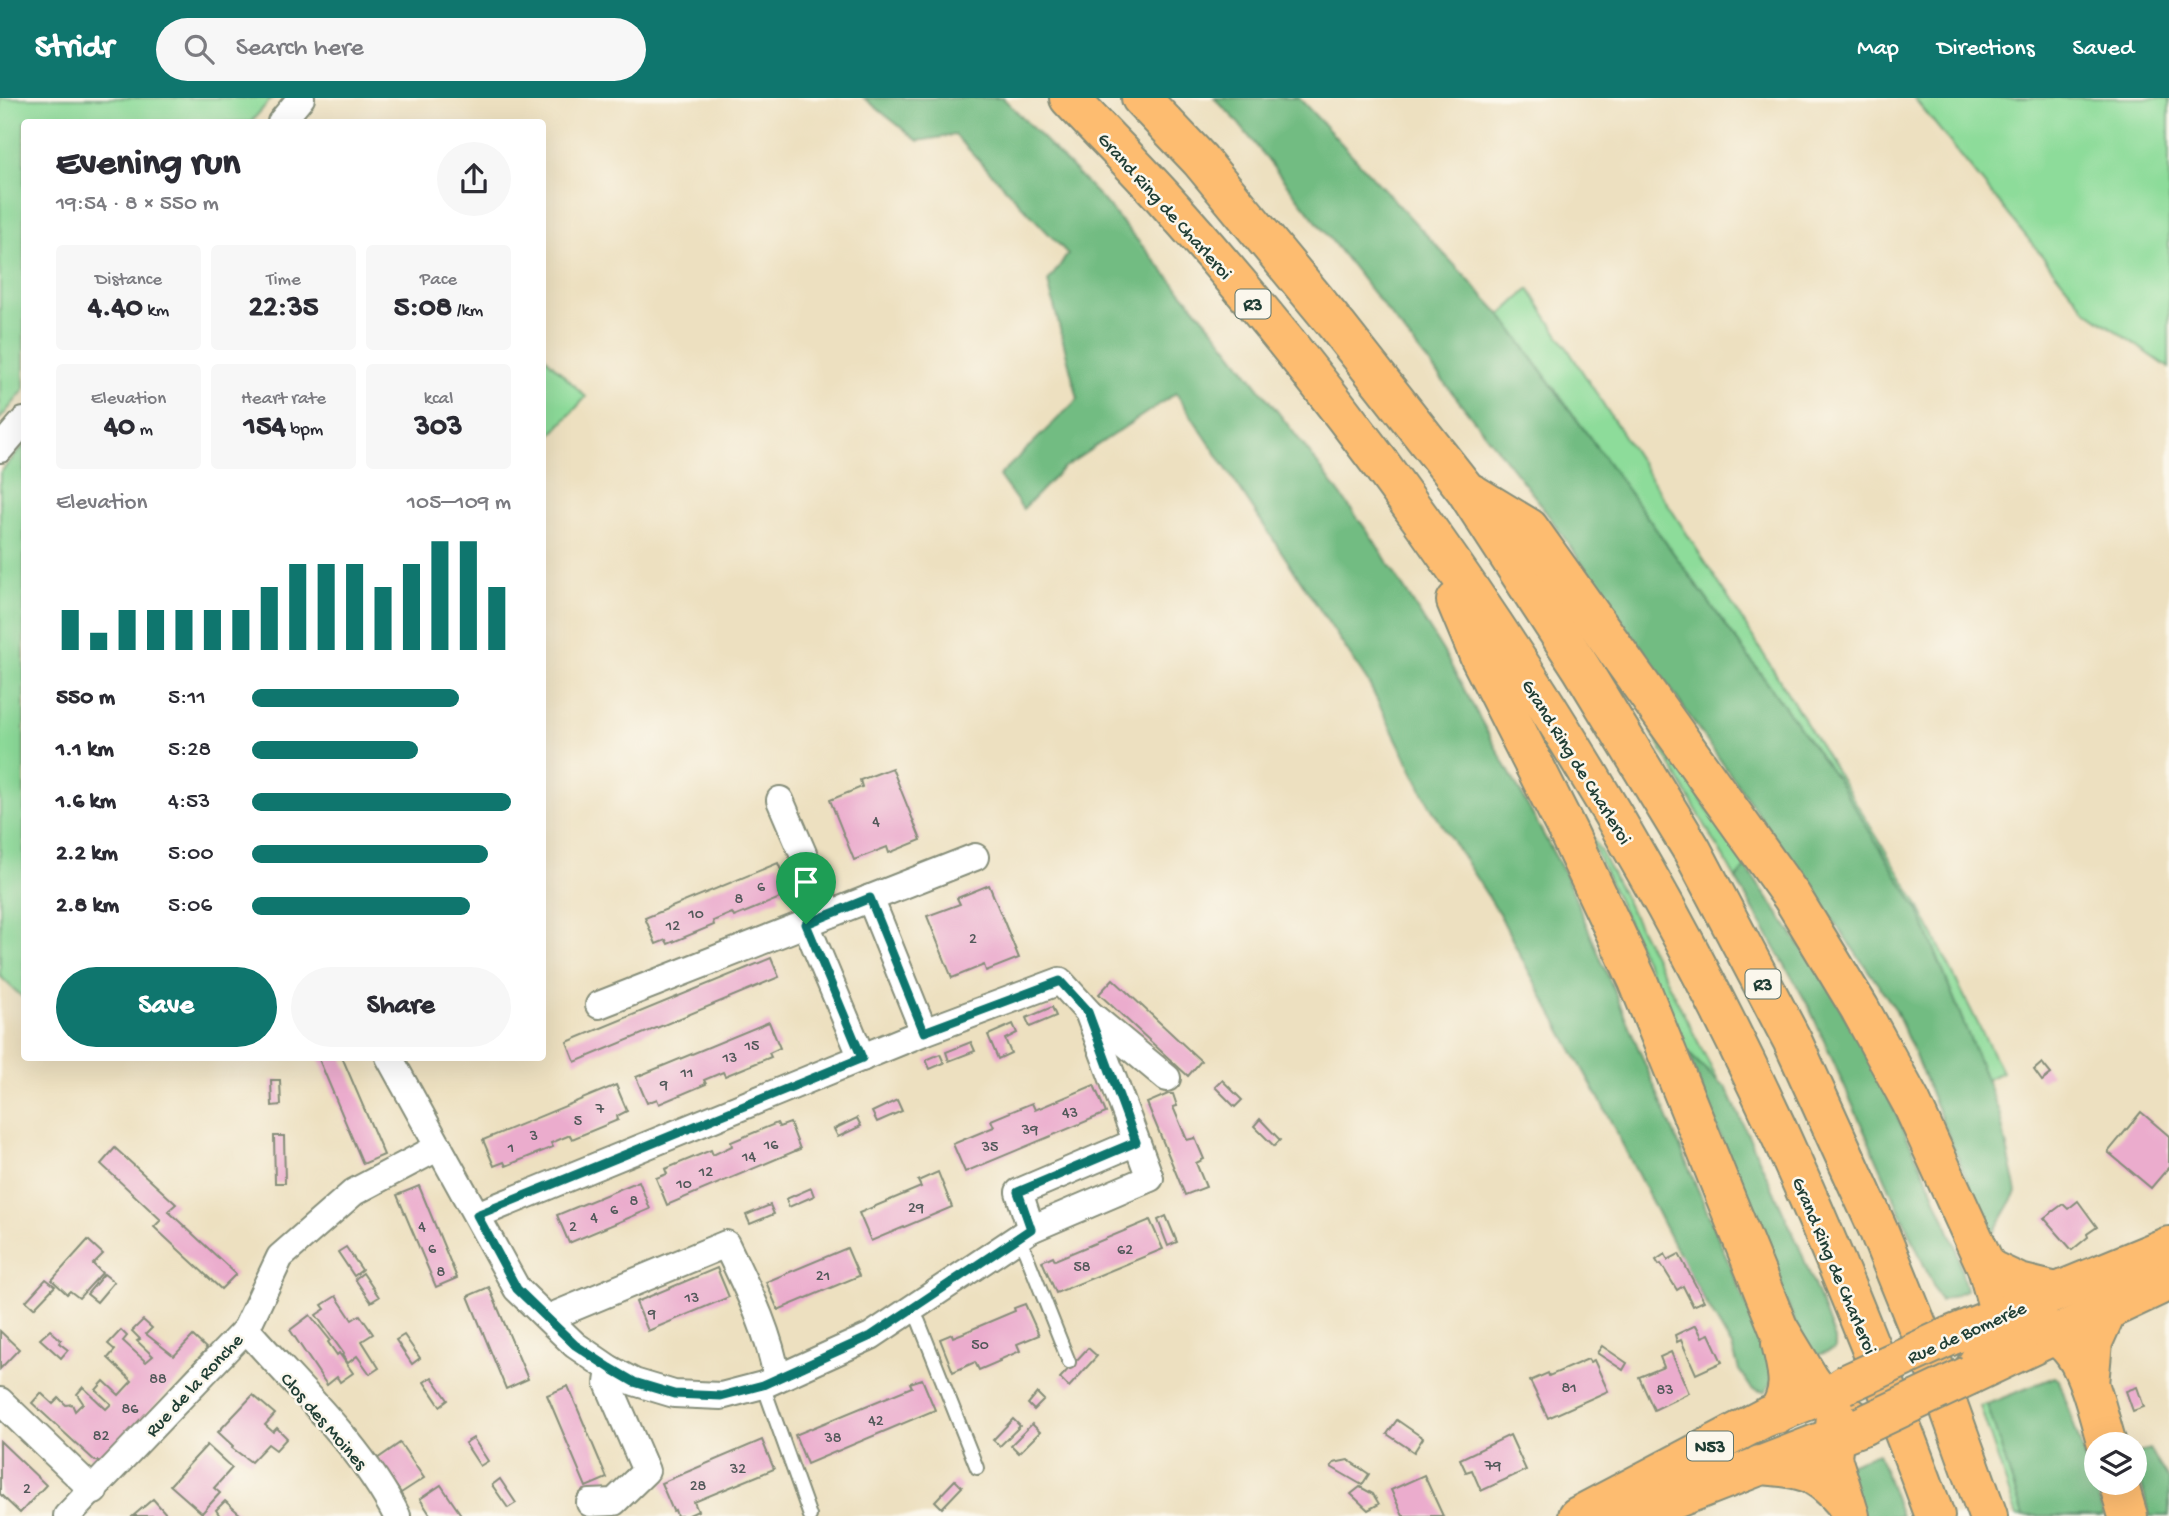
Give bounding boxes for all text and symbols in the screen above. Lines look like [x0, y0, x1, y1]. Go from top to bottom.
search box [156, 18, 646, 81]
text: Stridr [35, 30, 114, 68]
icon: search [180, 30, 218, 68]
text: Search here [236, 34, 364, 65]
text: Map [1857, 35, 1899, 64]
text: Directions [1937, 35, 2035, 64]
text: Saved [2073, 35, 2134, 64]
street label: Grand Ring de Charleroi [1091, 129, 1236, 286]
button: share [437, 142, 511, 216]
text: Evening run [56, 143, 240, 187]
text: 19:54 · 8 × 550 m [56, 191, 219, 218]
text: Distance [95, 269, 162, 292]
text: Time [266, 269, 301, 292]
text: Pace [420, 269, 457, 292]
road number: R3 [1236, 289, 1270, 318]
text: 4.40 [88, 292, 143, 327]
text: 22:35 [248, 292, 319, 327]
text: 5:08 [394, 292, 452, 327]
text: km [143, 300, 169, 323]
text: /km [452, 300, 483, 323]
text: Elevation [91, 388, 166, 411]
text: Heart rate [241, 388, 326, 411]
text: kcal [424, 388, 453, 411]
text: 40 [104, 411, 135, 446]
text: 154 [244, 411, 286, 446]
text: 303 [414, 411, 463, 446]
text: m [135, 419, 153, 442]
text: bpm [286, 419, 323, 442]
text: Elevation [56, 490, 147, 517]
text: 105–109 m [407, 490, 511, 517]
street label: Grand Ring de Charleroi [1515, 676, 1635, 850]
text: 550 m [56, 685, 115, 712]
text: 5:11 [168, 685, 206, 712]
text: 1.1 km [56, 737, 114, 764]
text: 5:28 [168, 737, 211, 764]
text: 1.6 km [56, 789, 116, 816]
text: 4:53 [168, 789, 210, 816]
house number: 4 [872, 814, 880, 833]
text: 2.2 km [56, 841, 118, 868]
text: 5:00 [168, 841, 213, 868]
pin [776, 852, 836, 924]
icon: arrive [787, 863, 825, 901]
house number: 6 [757, 879, 766, 898]
house number: 8 [735, 891, 744, 910]
text: 2.8 km [56, 893, 119, 920]
text: 5:06 [168, 893, 212, 920]
house number: 10 [687, 906, 704, 925]
house number: 12 [665, 918, 680, 937]
house number: 2 [969, 931, 977, 950]
button: Save [56, 967, 277, 1047]
button: Share [291, 967, 511, 1047]
road number: R3 [1746, 970, 1780, 998]
house number: 15 [744, 1038, 759, 1057]
house number: 13 [722, 1050, 737, 1069]
house number: 11 [680, 1065, 693, 1084]
house number: 9 [659, 1077, 668, 1096]
house number: 7 [595, 1101, 605, 1120]
house number: 43 [1062, 1105, 1078, 1124]
house number: 5 [574, 1113, 582, 1132]
house number: 39 [1021, 1122, 1038, 1141]
house number: 3 [529, 1128, 538, 1147]
house number: 16 [763, 1137, 779, 1156]
house number: 35 [981, 1139, 998, 1158]
house number: 1 [507, 1140, 514, 1159]
house number: 14 [741, 1149, 756, 1168]
house number: 12 [698, 1164, 713, 1183]
street label: Grand Ring de Charleroi [1785, 1174, 1881, 1358]
house number: 10 [675, 1176, 692, 1195]
house number: 8 [630, 1193, 639, 1212]
house number: 29 [908, 1200, 924, 1219]
house number: 6 [610, 1202, 619, 1221]
house number: 4 [590, 1210, 598, 1229]
house number: 4 [418, 1219, 426, 1238]
house number: 2 [569, 1219, 577, 1238]
house number: 6 [428, 1241, 437, 1260]
house number: 62 [1117, 1242, 1133, 1261]
house number: 58 [1073, 1259, 1091, 1278]
house number: 8 [437, 1264, 446, 1283]
house number: 21 [816, 1268, 830, 1287]
house number: 13 [684, 1290, 699, 1309]
street label: Rue de Bomerée [1904, 1298, 2031, 1371]
house number: 9 [647, 1306, 656, 1325]
street label: Rue de la Ronche [142, 1330, 250, 1443]
house number: 50 [971, 1337, 989, 1356]
street label: Clos des Moines [274, 1369, 371, 1476]
house number: 88 [149, 1371, 167, 1390]
house number: 81 [1561, 1380, 1577, 1399]
house number: 83 [1656, 1382, 1674, 1401]
house number: 86 [122, 1401, 139, 1420]
house number: 42 [868, 1413, 884, 1432]
house number: 82 [93, 1428, 109, 1447]
house number: 38 [823, 1430, 842, 1449]
road number: N53 [1687, 1432, 1733, 1461]
map controls [2084, 1432, 2147, 1495]
button: layers [2084, 1432, 2147, 1495]
house number: 79 [1484, 1458, 1501, 1477]
house number: 32 [729, 1461, 746, 1480]
house number: 28 [690, 1478, 707, 1497]
house number: 2 [23, 1481, 31, 1500]

